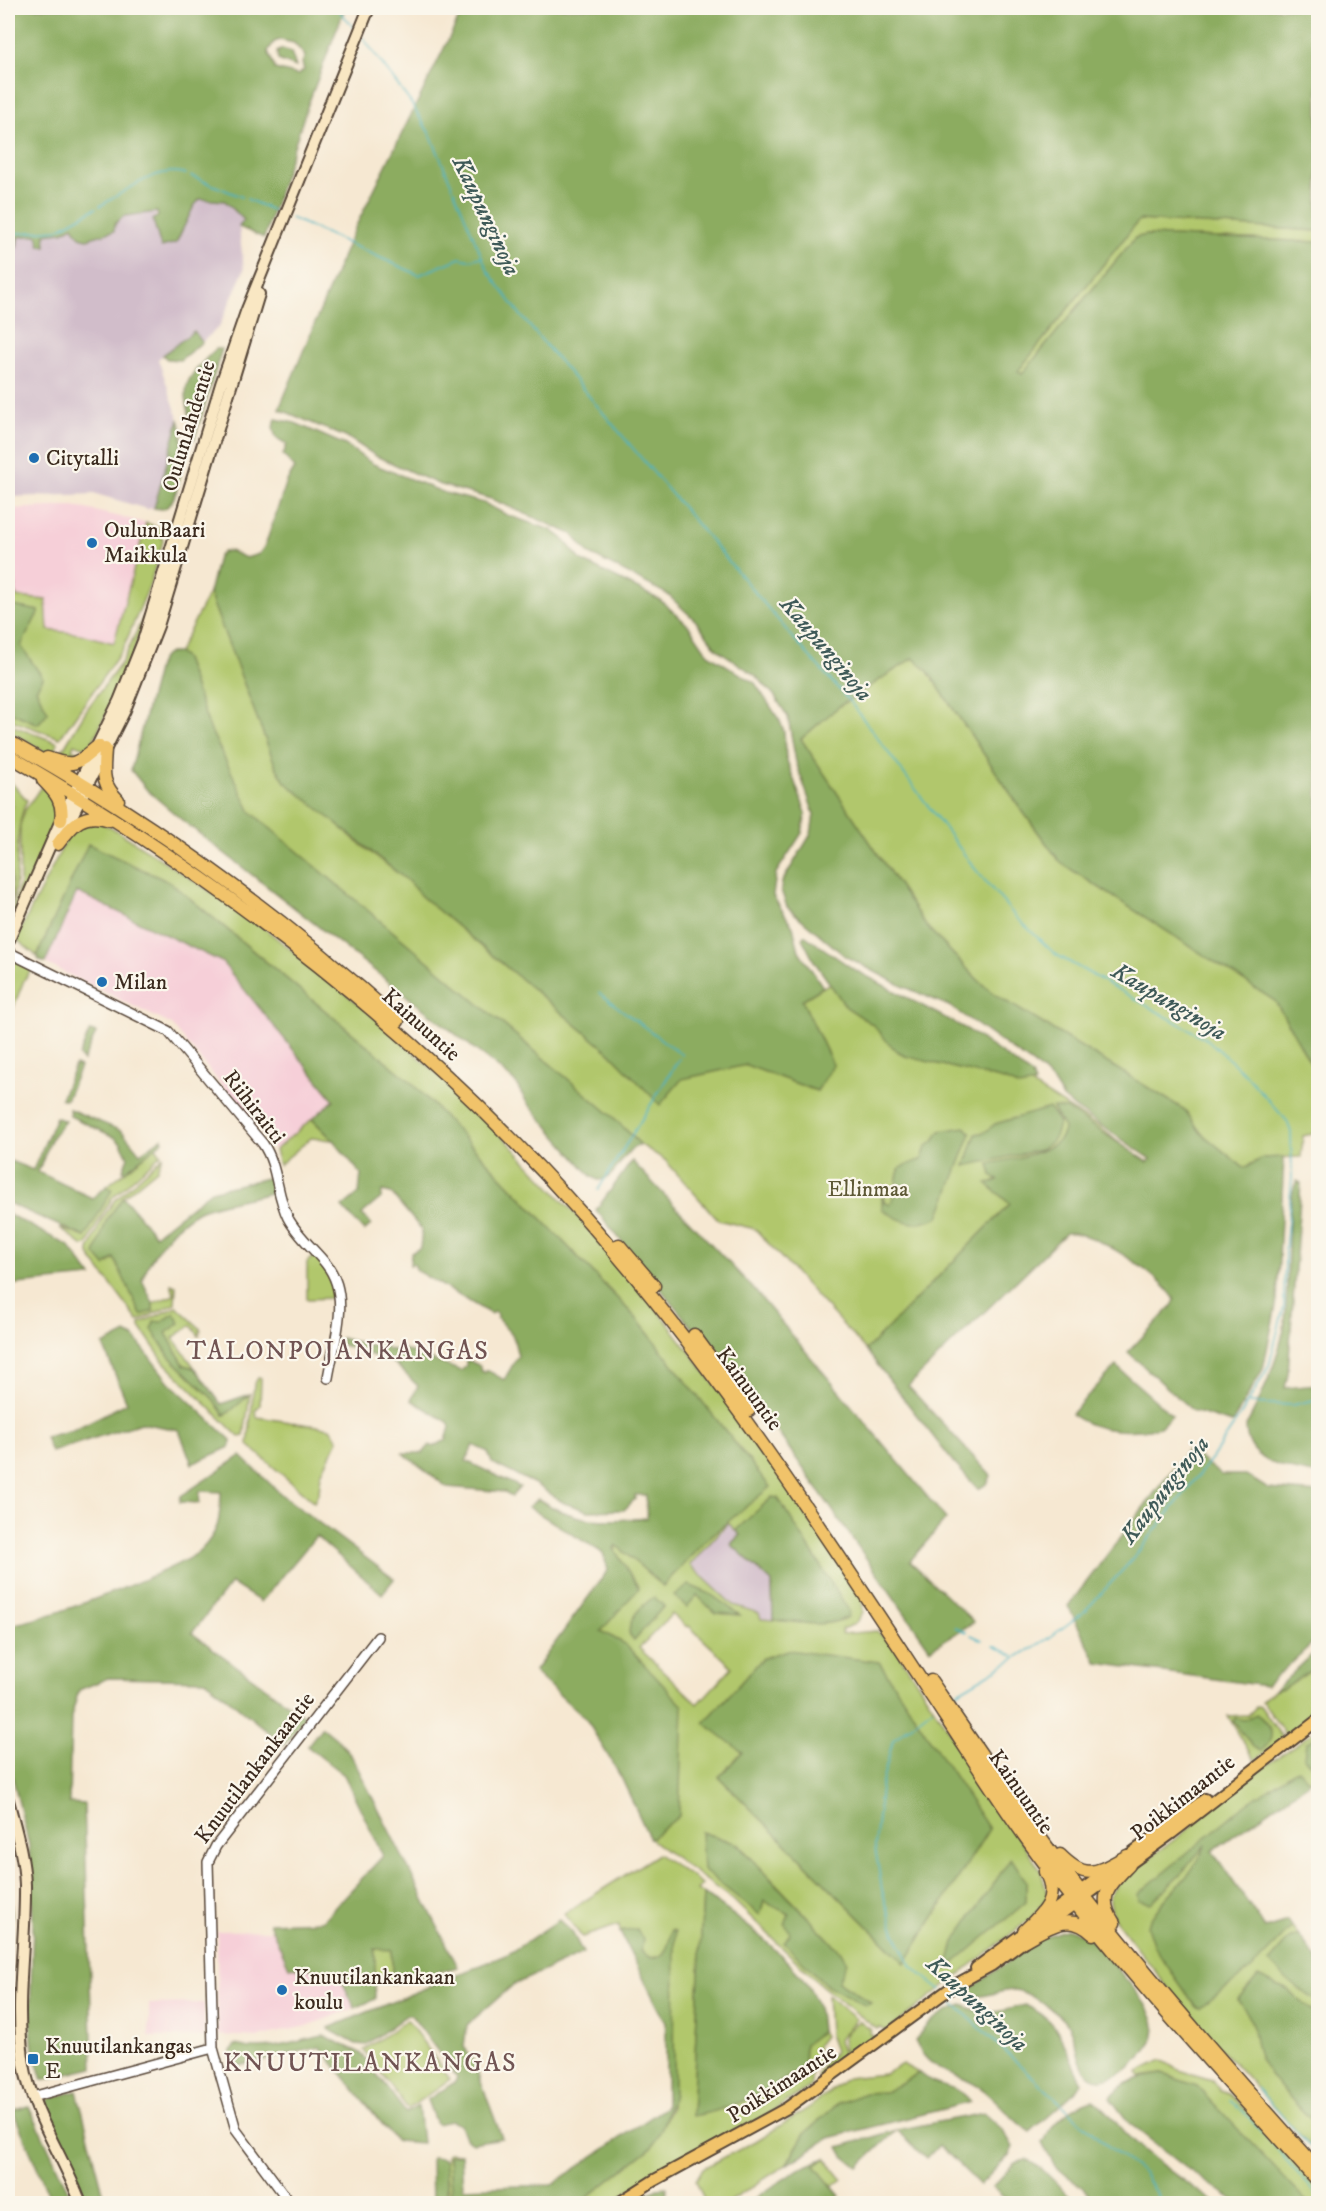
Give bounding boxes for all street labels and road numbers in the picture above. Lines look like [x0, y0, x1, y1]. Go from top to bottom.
street label: Oulunlahdentie [156, 357, 222, 495]
street label: Kainuuntie [376, 983, 466, 1067]
street label: Riihiraitti [217, 1065, 291, 1149]
street label: Kainuuntie [710, 1342, 788, 1436]
street label: Knuutilankankaantie [189, 1687, 321, 1849]
street label: Kainuuntie [982, 1745, 1060, 1839]
street label: Poikkimaantie [1126, 1749, 1240, 1847]
street label: Poikkimaantie [722, 2039, 842, 2129]

